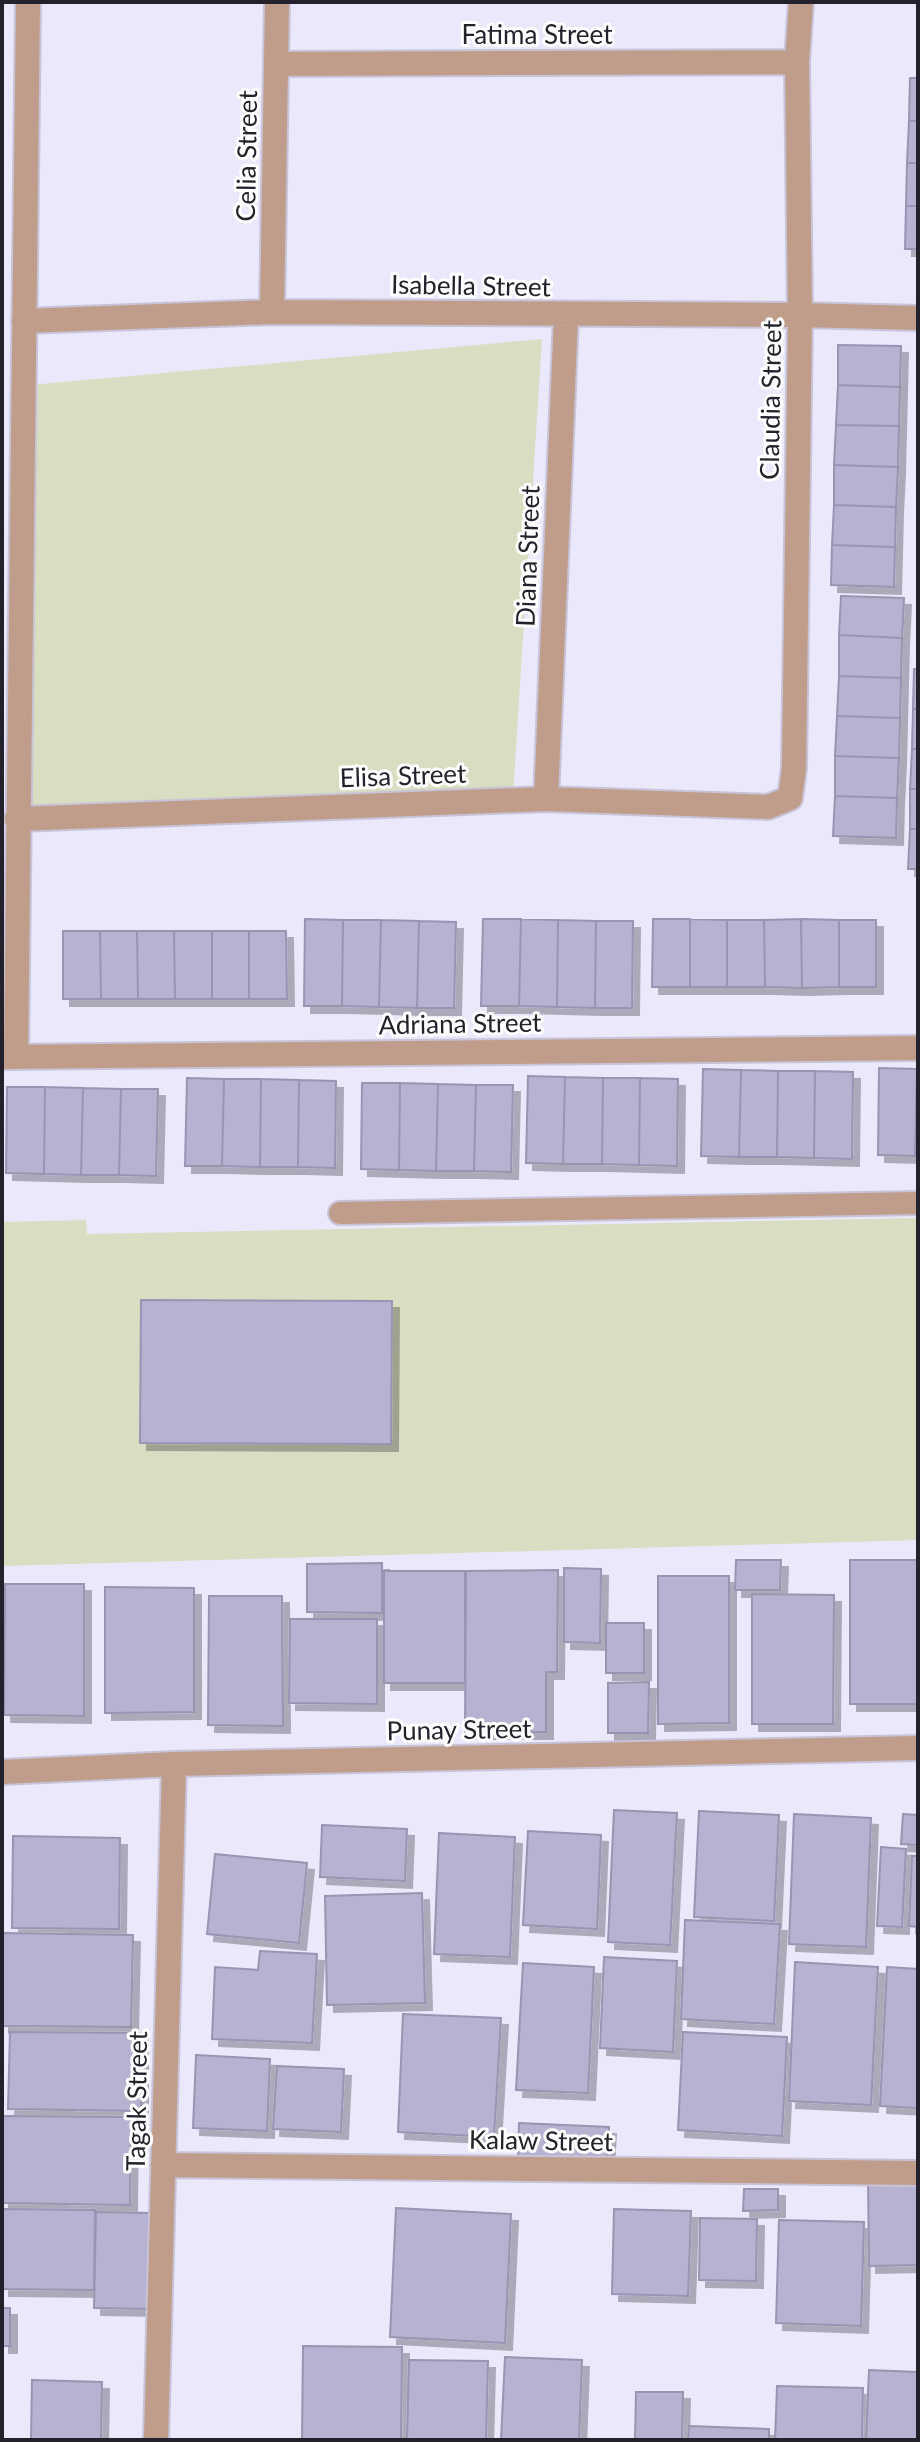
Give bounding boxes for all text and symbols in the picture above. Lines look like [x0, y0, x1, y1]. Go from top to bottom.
street label: Fatima Street [461, 18, 613, 50]
street label: Celia Street [229, 89, 263, 222]
street label: Isabella Street [391, 268, 552, 302]
street label: Claudia Street [753, 319, 787, 480]
street label: Diana Street [509, 484, 545, 627]
street label: Elisa Street [339, 757, 467, 793]
street label: Adriana Street [378, 1006, 542, 1040]
street label: Punay Street [386, 1712, 532, 1746]
street label: Tagak Street [119, 2030, 153, 2171]
street label: Kalaw Street [469, 2123, 614, 2157]

